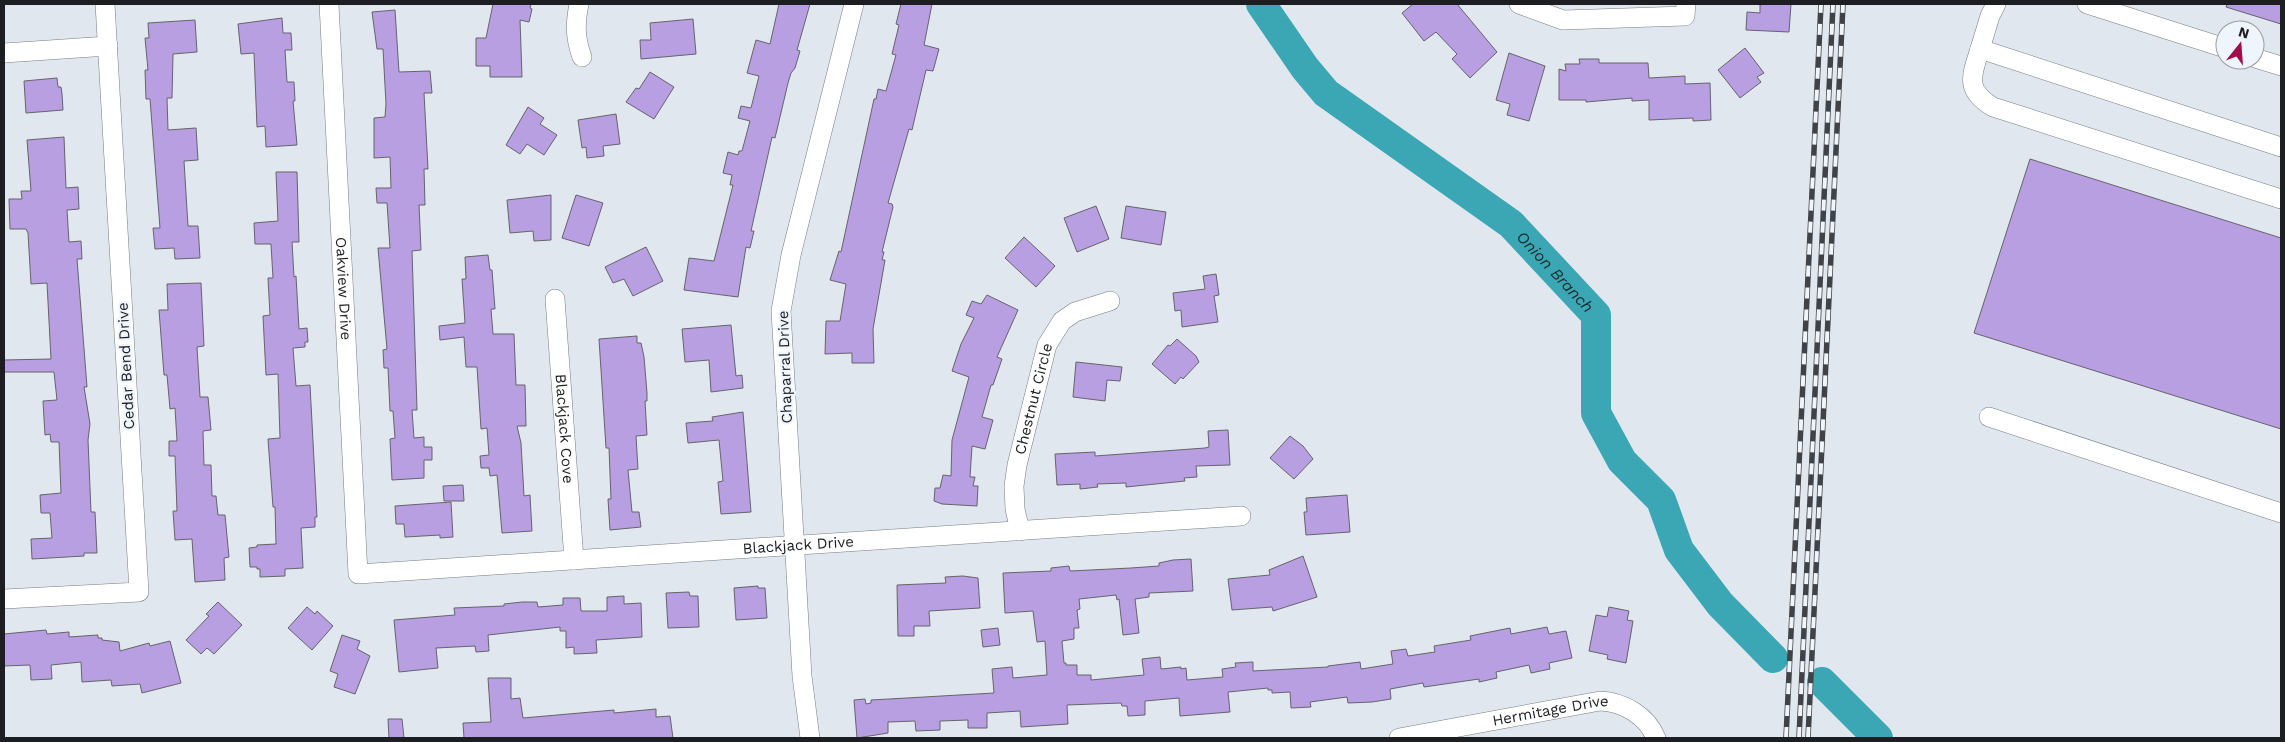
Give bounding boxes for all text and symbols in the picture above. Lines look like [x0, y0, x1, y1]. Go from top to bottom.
north arrow [2215, 20, 2265, 70]
text: N [2237, 23, 2251, 42]
water label: Onion Branch [1513, 227, 1598, 316]
street label: Oakview Drive [332, 237, 355, 341]
street label: Cedar Bend Drive [114, 302, 138, 430]
street label: Chaparral Drive [774, 310, 796, 424]
street label: Chestnut Circle [1011, 341, 1056, 456]
street label: Blackjack Cove [551, 373, 577, 484]
street label: Blackjack Drive [742, 532, 854, 558]
street label: Hermitage Drive [1491, 692, 1609, 730]

